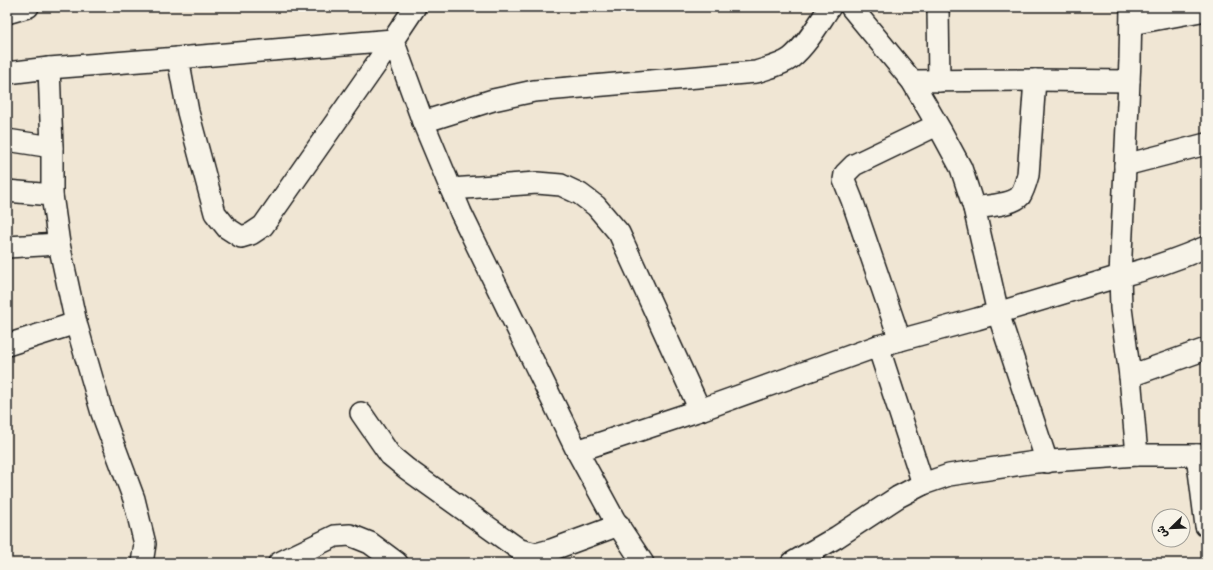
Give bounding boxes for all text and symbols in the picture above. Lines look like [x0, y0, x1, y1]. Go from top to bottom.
north arrow [1151, 508, 1191, 548]
text: ش [1153, 524, 1171, 540]

